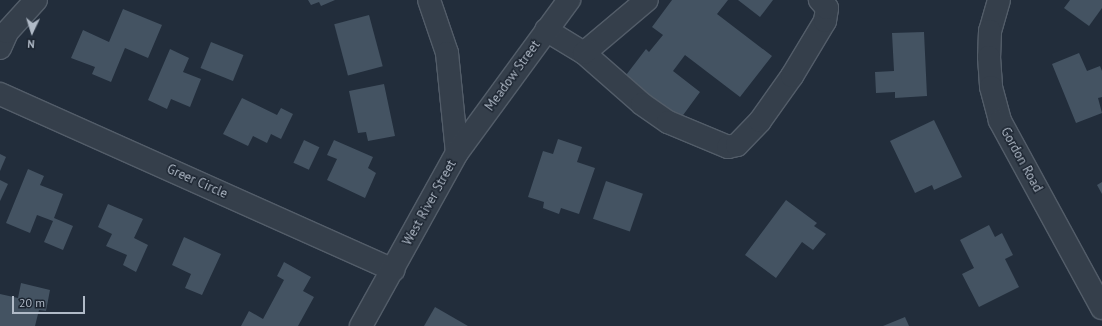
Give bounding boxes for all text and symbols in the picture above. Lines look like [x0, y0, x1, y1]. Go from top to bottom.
north arrow [12, 12, 52, 52]
text: N [27, 37, 35, 51]
street label: Meadow Street [482, 38, 544, 114]
street label: Gordon Road [997, 125, 1045, 195]
street label: West River Street [400, 158, 460, 248]
street label: Greer Circle [164, 162, 230, 202]
scale bar [14, 288, 87, 314]
text: 20 m [19, 295, 45, 310]

